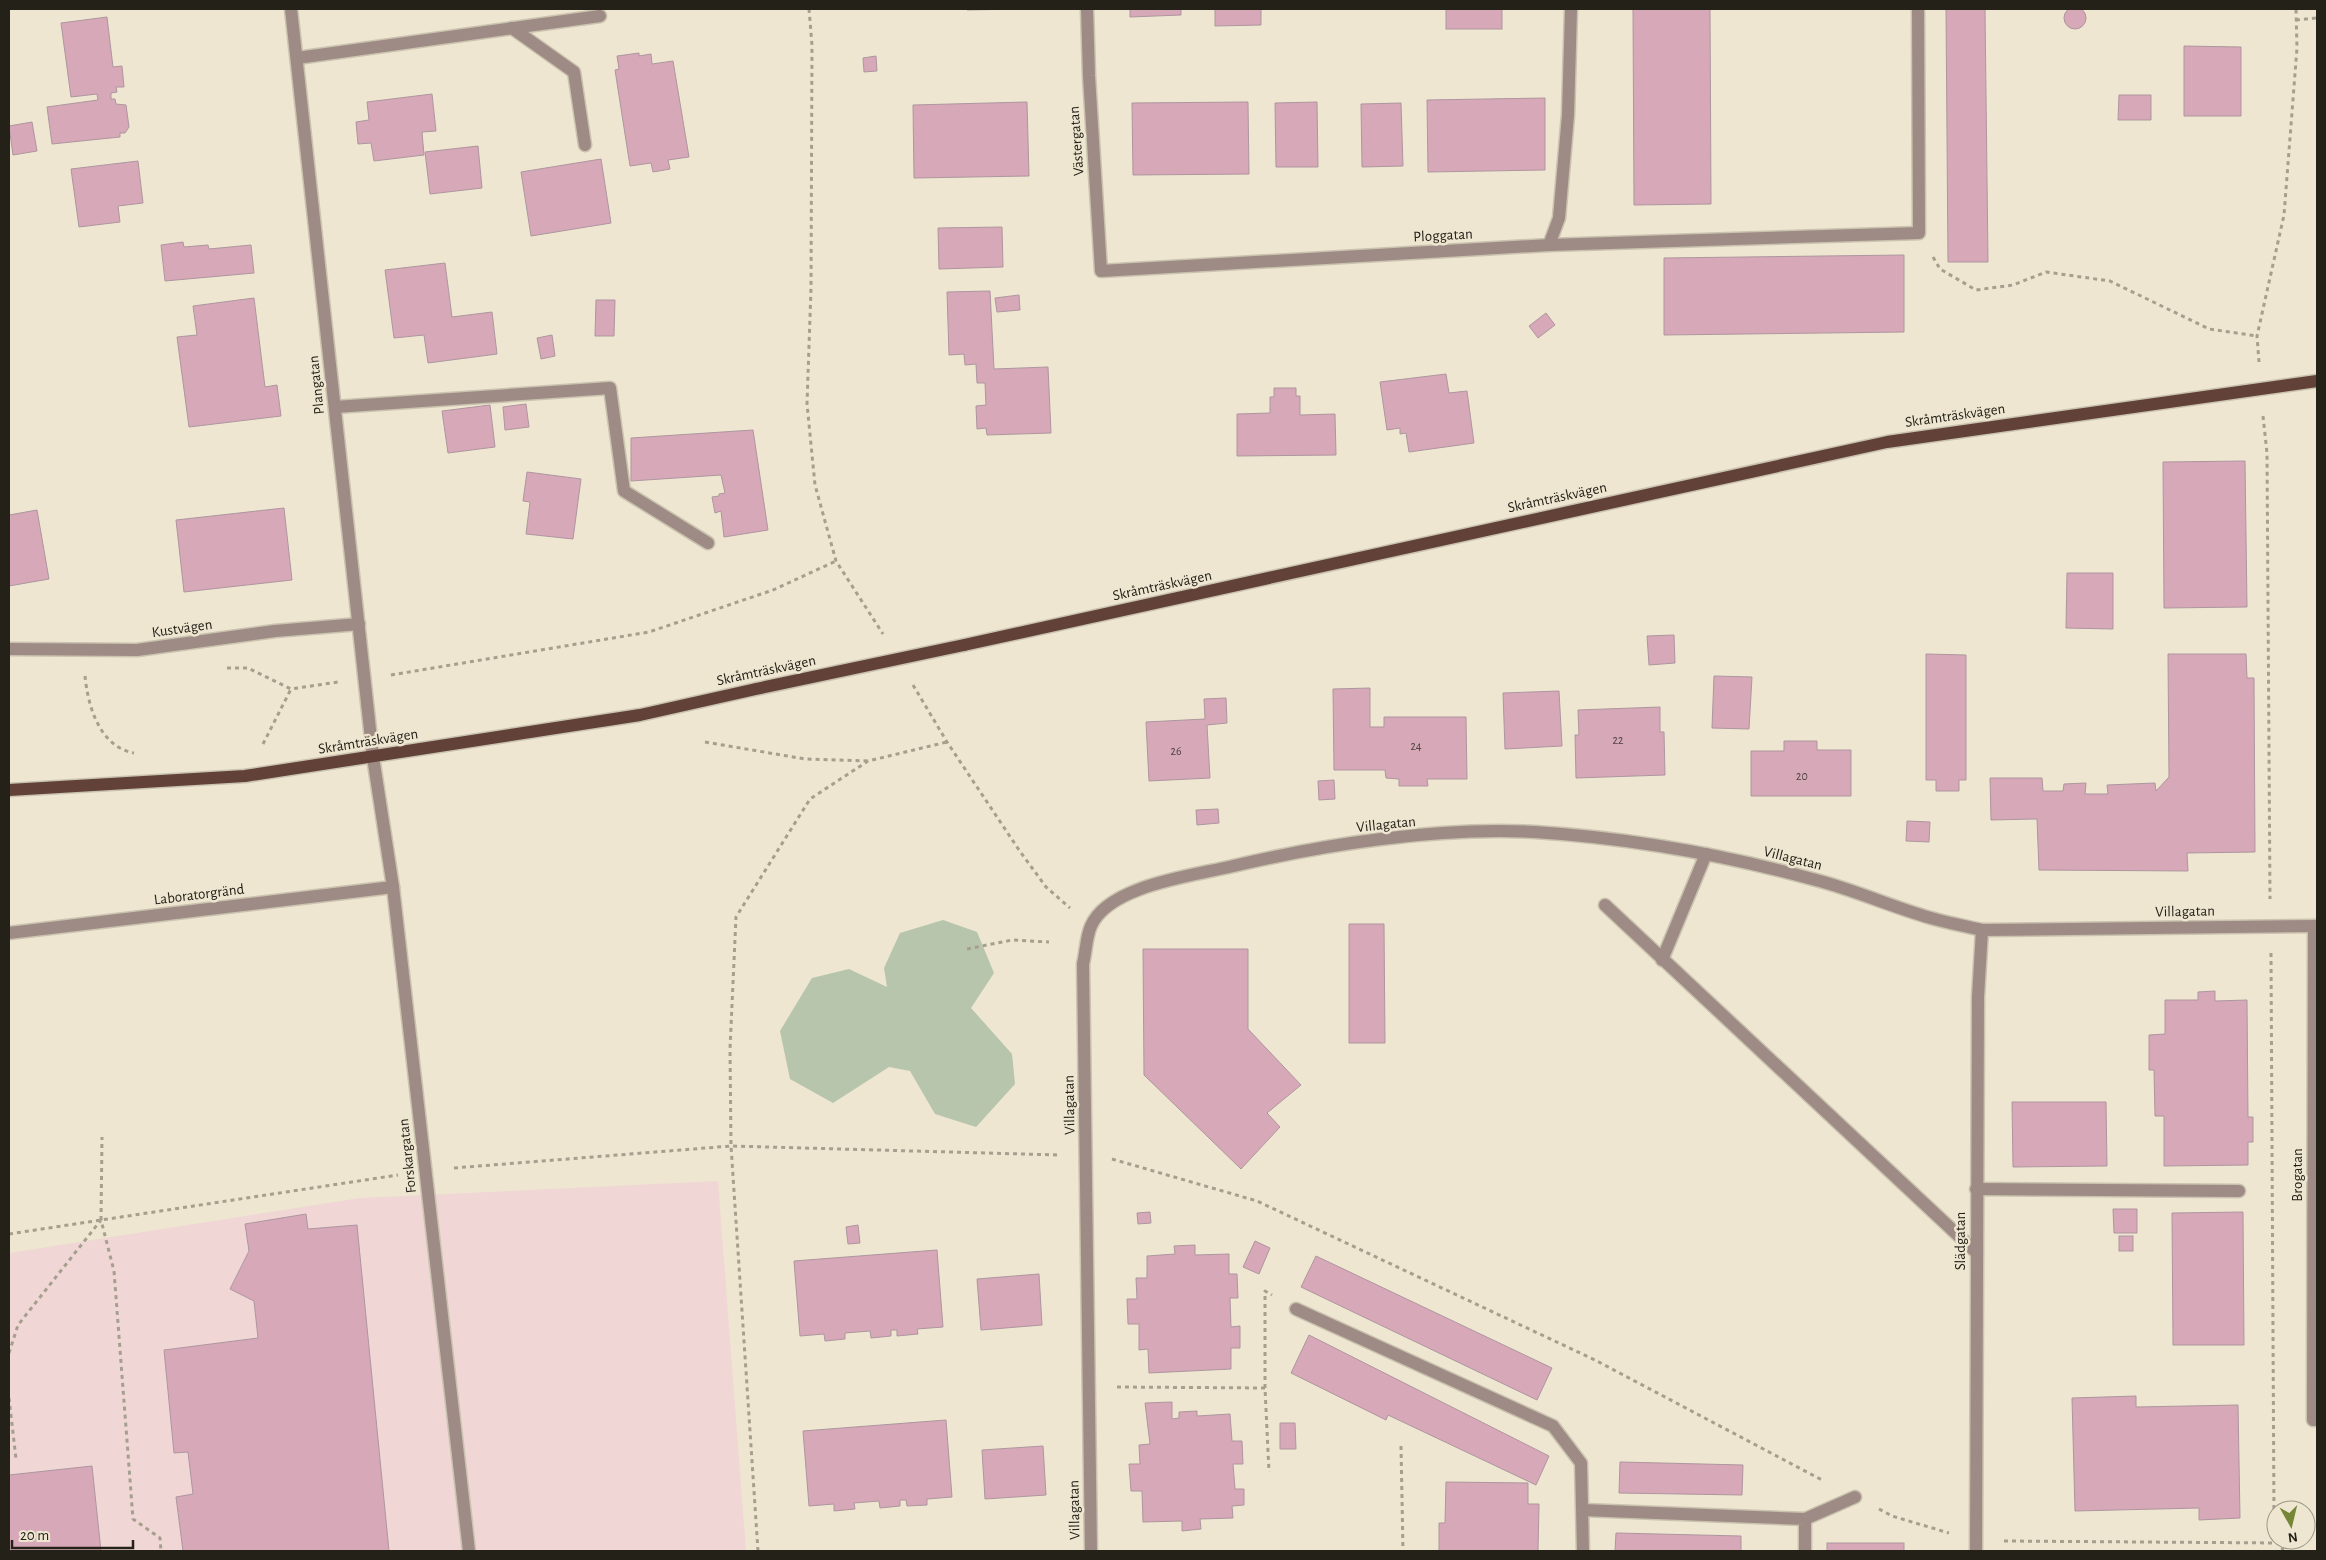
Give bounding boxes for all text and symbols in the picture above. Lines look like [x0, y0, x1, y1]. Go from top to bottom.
street label: Västergatan [1067, 106, 1086, 176]
street label: Ploggatan [1413, 226, 1473, 245]
street label: Plangatan [306, 355, 327, 415]
street label: Skråmträskvägen [1904, 401, 2006, 430]
street label: Skråmträskvägen [1506, 480, 1608, 515]
street label: Skråmträskvägen [1111, 568, 1213, 603]
street label: Kustvägen [151, 617, 213, 640]
street label: Skråmträskvägen [715, 653, 817, 688]
street label: Skråmträskvägen [317, 726, 419, 757]
house number: 22 [1613, 734, 1624, 746]
house number: 24 [1410, 740, 1422, 752]
house number: 26 [1170, 745, 1182, 757]
house number: 20 [1796, 770, 1808, 782]
street label: Villagatan [1356, 814, 1417, 835]
street label: Villagatan [1762, 844, 1824, 873]
street label: Laboratorgränd [153, 882, 245, 907]
street label: Villagatan [2155, 903, 2215, 920]
street label: Villagatan [1061, 1075, 1078, 1135]
street label: Forskargatan [396, 1118, 419, 1194]
street label: Brogatan [2290, 1148, 2305, 1202]
street label: Slädgatan [1953, 1212, 1968, 1270]
street label: Villagatan [1066, 1480, 1083, 1540]
north arrow [2266, 1500, 2316, 1550]
scale bar [12, 1518, 134, 1550]
text: 20 m [20, 1528, 49, 1543]
text: N [2287, 1529, 2298, 1544]

